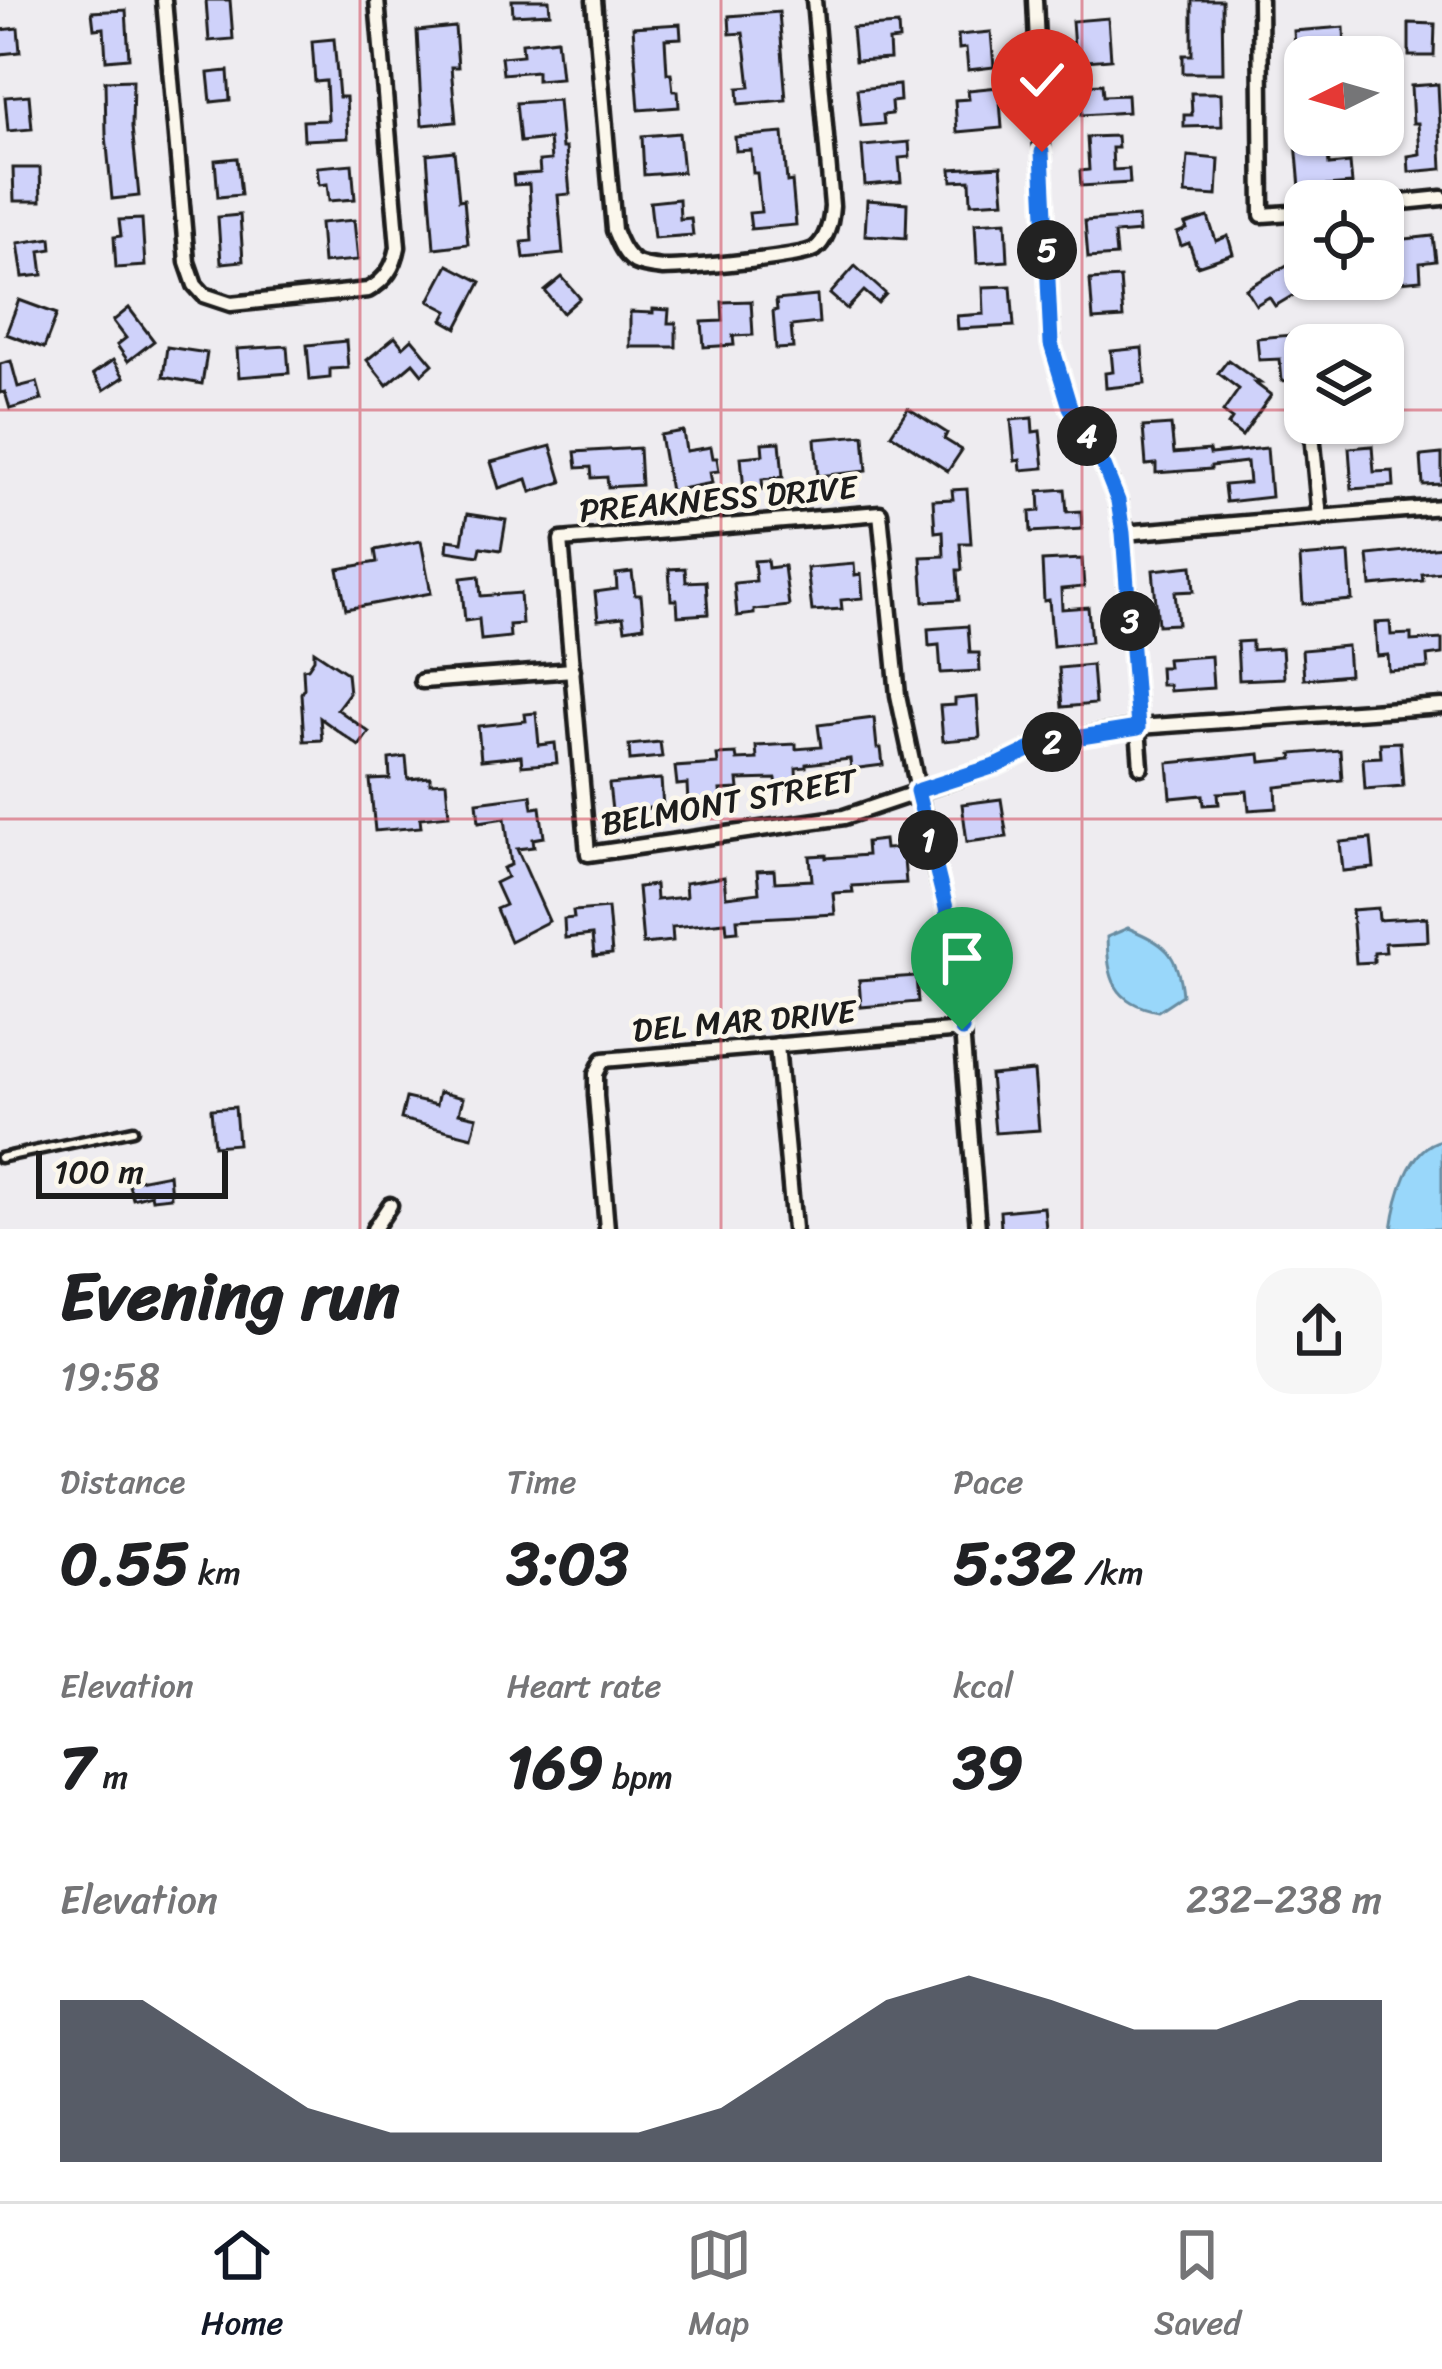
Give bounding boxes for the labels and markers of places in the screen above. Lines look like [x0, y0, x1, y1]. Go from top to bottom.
pin [991, 29, 1093, 152]
pin: 5 [1017, 220, 1077, 280]
pin: 4 [1057, 406, 1117, 466]
pin: 3 [1100, 591, 1160, 651]
pin: 2 [1022, 712, 1082, 772]
pin: 1 [898, 810, 958, 870]
pin [911, 907, 1013, 1030]

